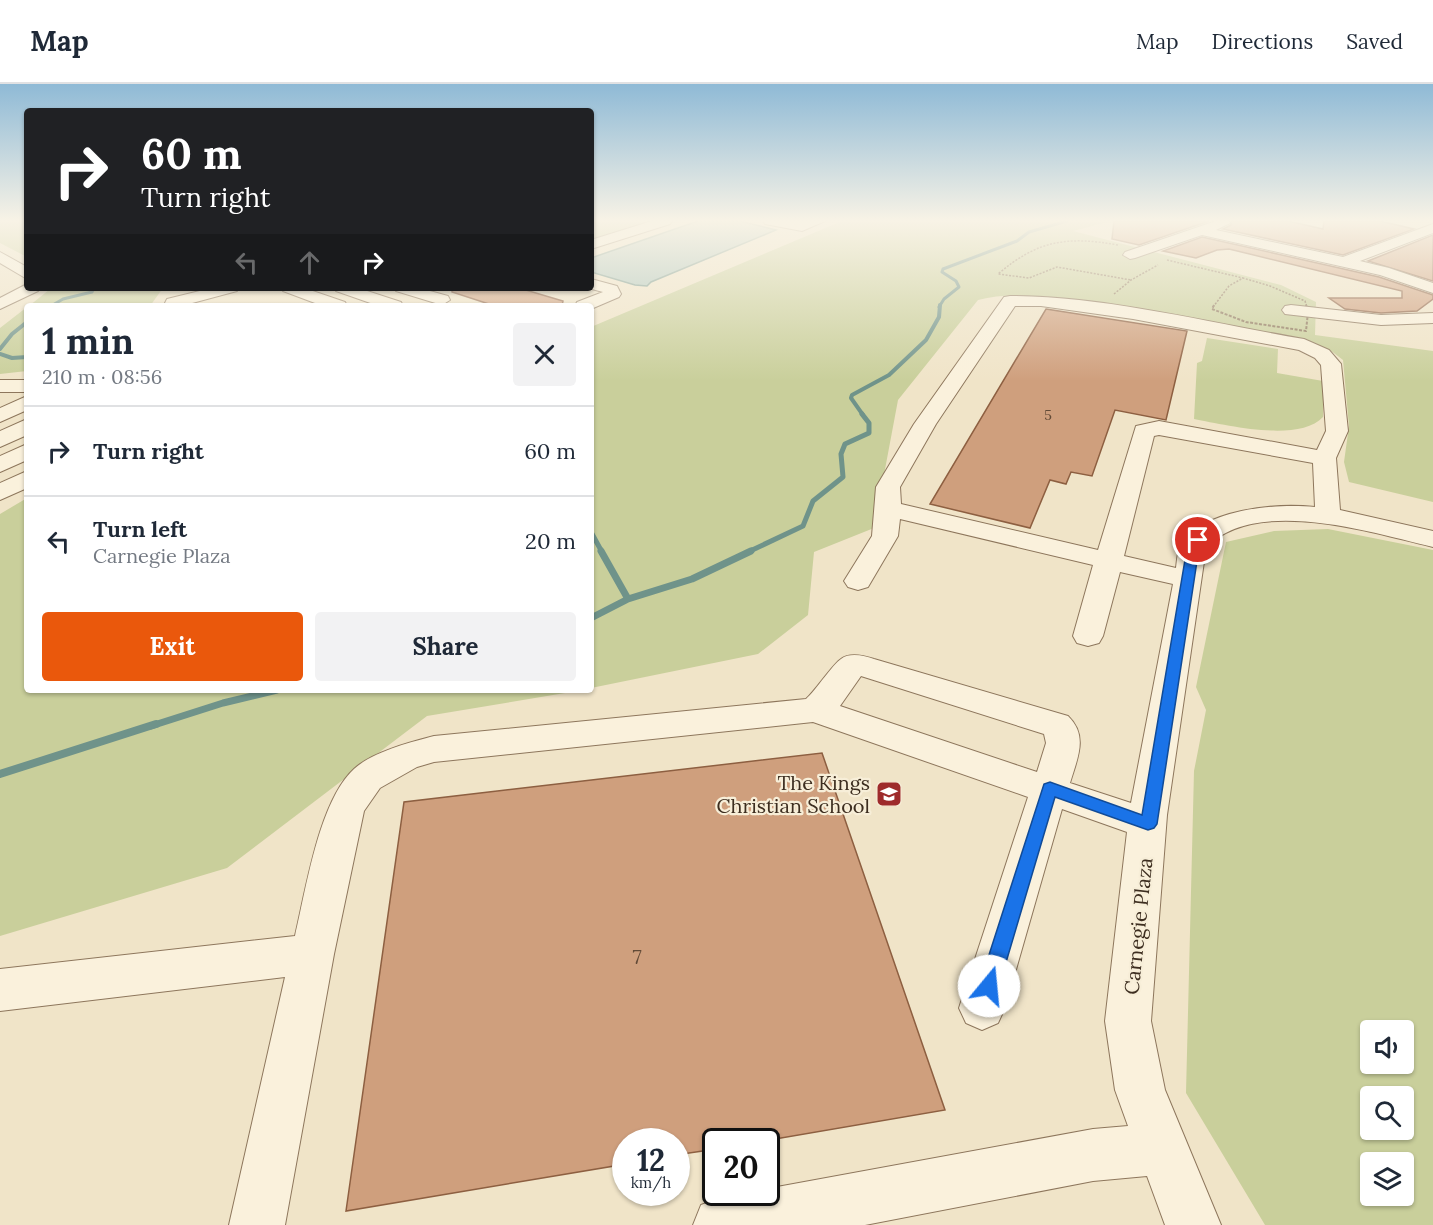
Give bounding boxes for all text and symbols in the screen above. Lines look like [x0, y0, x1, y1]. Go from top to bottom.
text: Map [30, 23, 89, 59]
text: Map [1136, 28, 1179, 55]
text: Directions [1212, 28, 1313, 55]
text: Saved [1346, 28, 1403, 55]
text: 60 m [141, 127, 242, 181]
icon: right [42, 132, 120, 210]
text: Turn right [141, 180, 270, 214]
icon: left [230, 246, 263, 279]
icon: ahead [293, 246, 326, 279]
icon: right [356, 246, 389, 279]
text: 1 min [42, 318, 134, 364]
button: close [513, 323, 576, 386]
text: 210 m · 08:56 [42, 364, 162, 389]
house number: 5 [1044, 406, 1052, 424]
icon: right [42, 435, 75, 468]
text: Turn right [93, 437, 204, 465]
text: 60 m [524, 437, 576, 465]
pin [1172, 514, 1223, 565]
text: Turn left [93, 515, 187, 543]
icon: arrive [1181, 523, 1214, 556]
icon: left [42, 525, 75, 558]
text: 20 m [525, 527, 576, 555]
text: Carnegie Plaza [93, 543, 231, 568]
button: Exit [42, 612, 303, 681]
button: Share [315, 612, 576, 681]
place label: The Kings Christian School [717, 770, 870, 818]
school or university icon: The Kings Christian School [874, 779, 904, 809]
street label: Carnegie Plaza [1118, 856, 1158, 996]
house number: 7 [632, 944, 642, 969]
position arrow [957, 954, 1021, 1018]
map controls [1360, 1020, 1414, 1206]
button: sound [1360, 1020, 1414, 1074]
button: search [1360, 1086, 1414, 1140]
speed limit sign: 20 [702, 1128, 780, 1206]
text: 12 [637, 1141, 665, 1179]
button: layers [1360, 1152, 1414, 1206]
text: km/h [631, 1173, 671, 1192]

